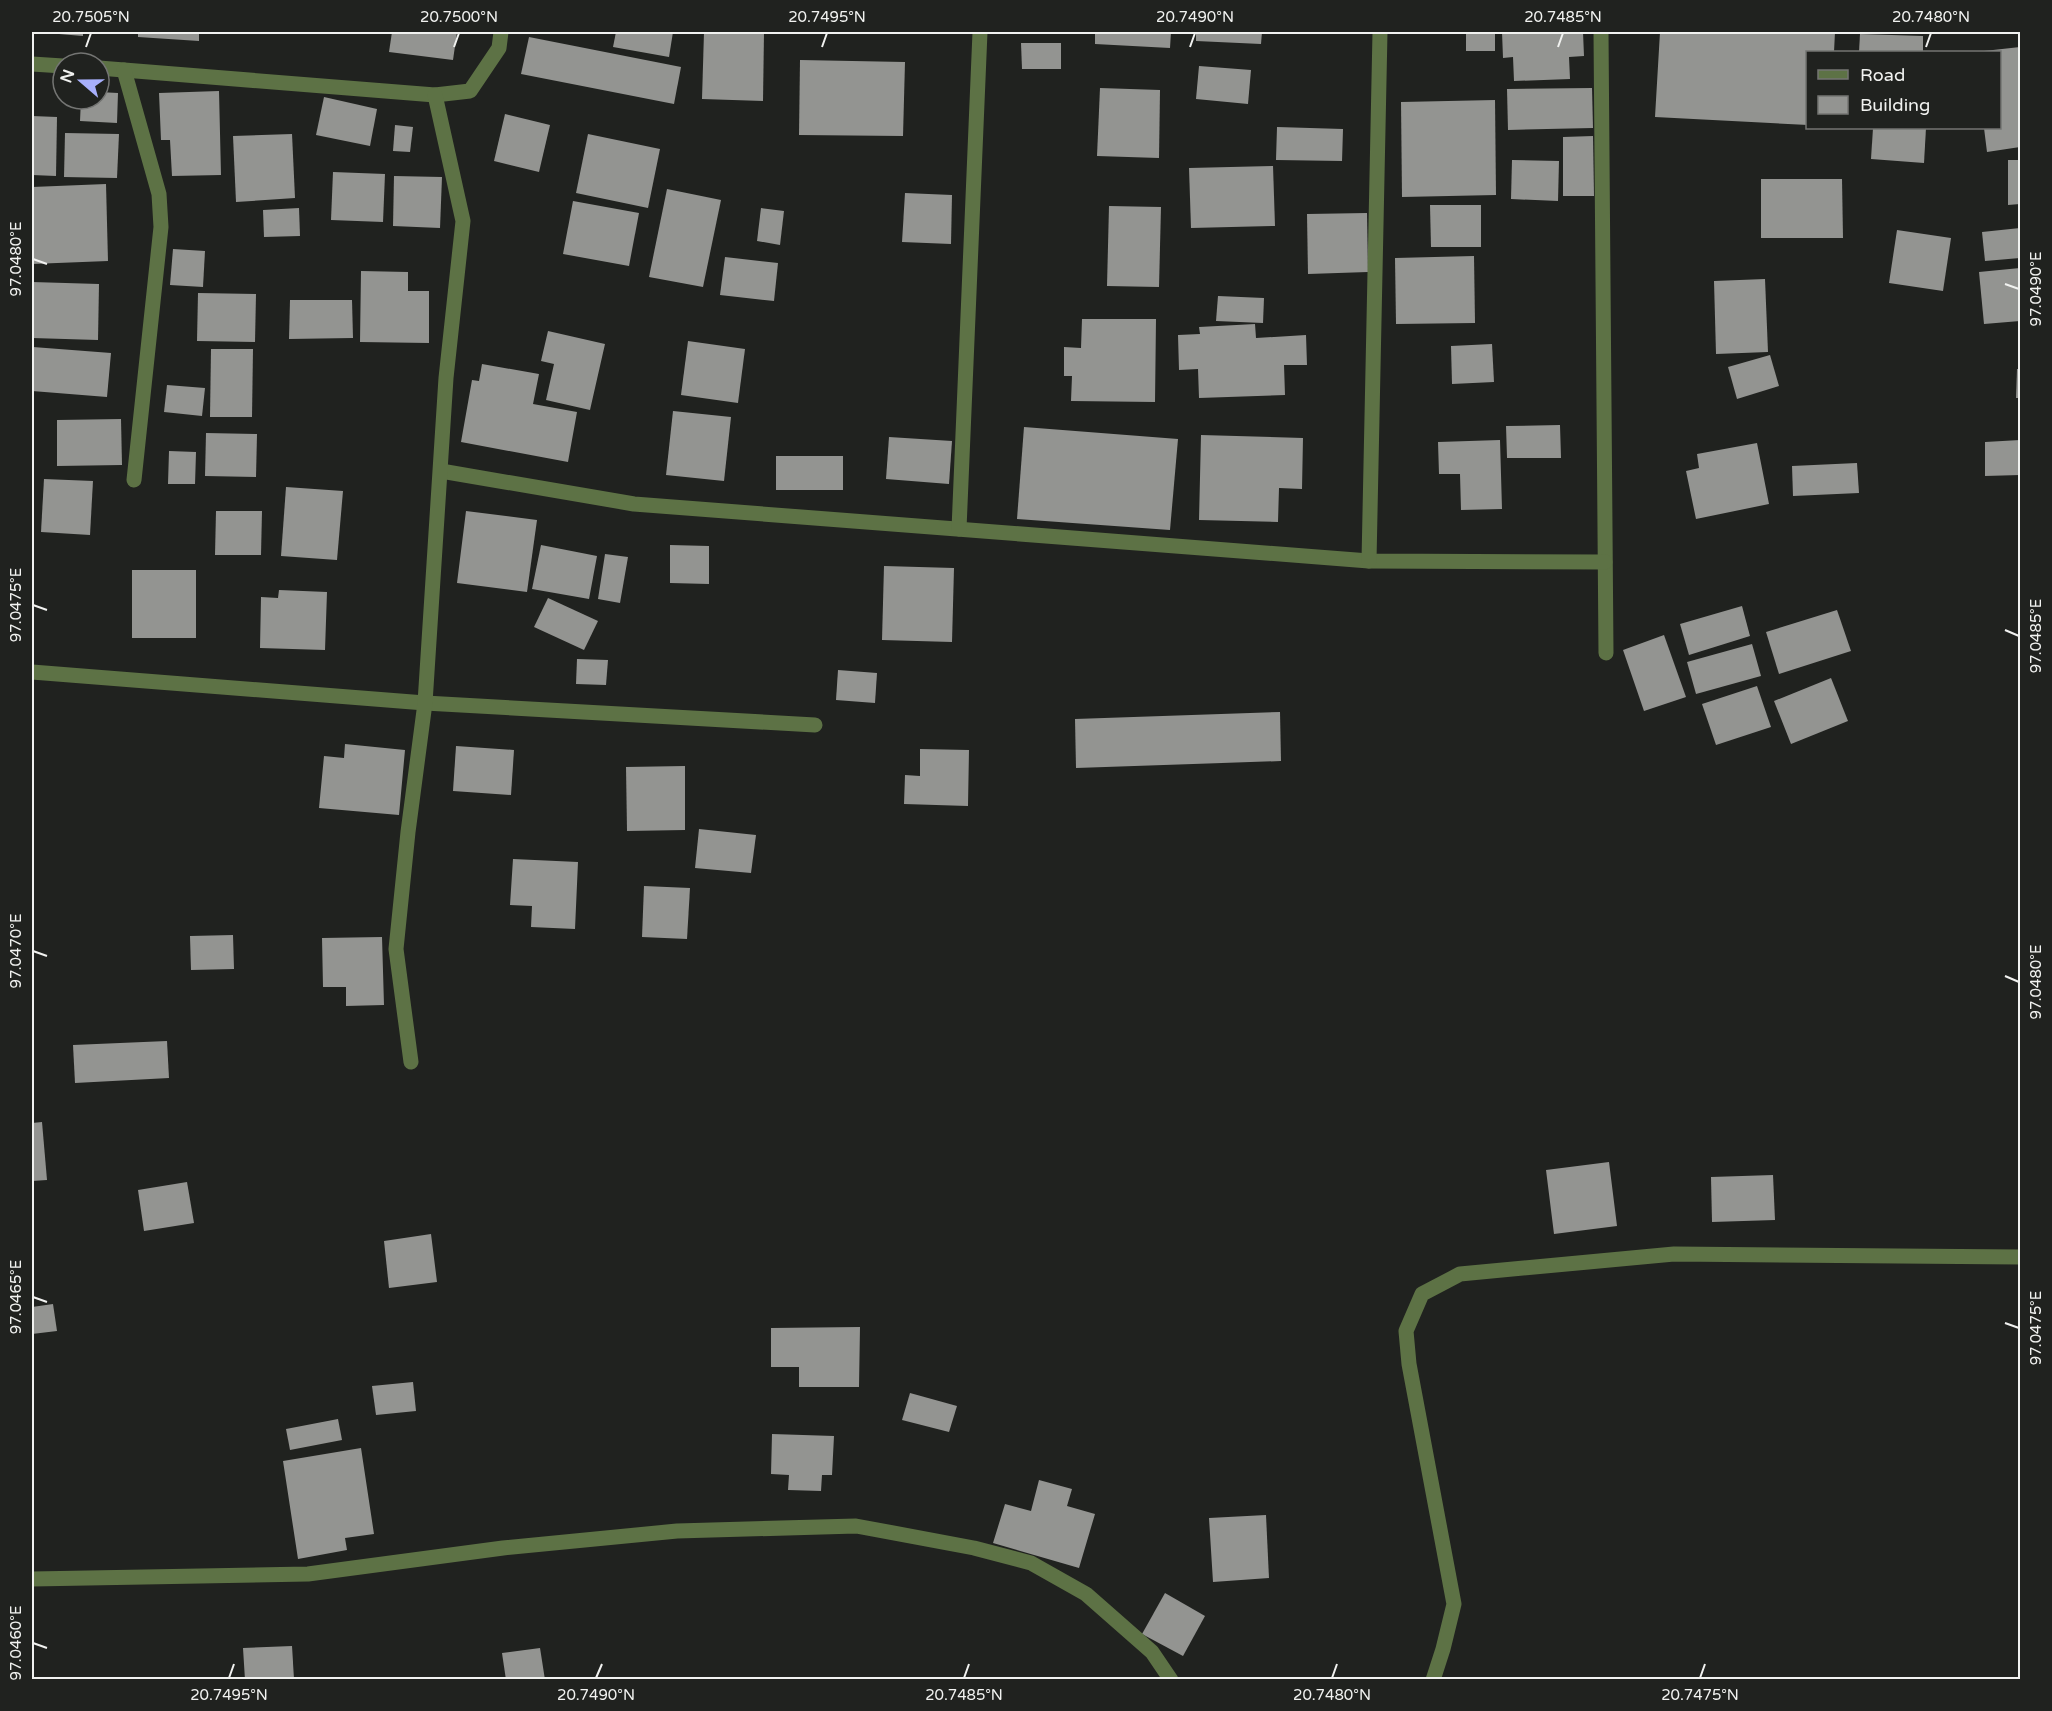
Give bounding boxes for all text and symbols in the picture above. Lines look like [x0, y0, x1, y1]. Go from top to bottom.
text: 20.7505°N [52, 8, 130, 26]
text: 20.7500°N [420, 8, 498, 26]
text: 20.7495°N [788, 8, 866, 26]
text: 20.7490°N [1156, 8, 1234, 26]
text: 20.7485°N [1524, 8, 1602, 26]
text: 20.7480°N [1892, 8, 1970, 26]
north arrow [51, 51, 111, 111]
legend [1806, 51, 2001, 129]
text: Road [1860, 64, 1905, 86]
text: N [56, 67, 79, 86]
text: Building [1860, 94, 1930, 116]
text: 97.0480°E [7, 222, 25, 296]
text: 97.0490°E [2027, 252, 2045, 326]
text: 97.0475°E [7, 568, 25, 642]
text: 97.0485°E [2027, 599, 2045, 673]
text: 97.0470°E [7, 914, 25, 988]
text: 97.0480°E [2027, 945, 2045, 1019]
text: 97.0465°E [7, 1260, 25, 1334]
text: 97.0475°E [2027, 1291, 2045, 1365]
text: 97.0460°E [7, 1606, 25, 1680]
text: 20.7495°N [190, 1686, 268, 1704]
text: 20.7490°N [557, 1686, 635, 1704]
text: 20.7485°N [925, 1686, 1003, 1704]
text: 20.7480°N [1293, 1686, 1371, 1704]
text: 20.7475°N [1661, 1686, 1739, 1704]

